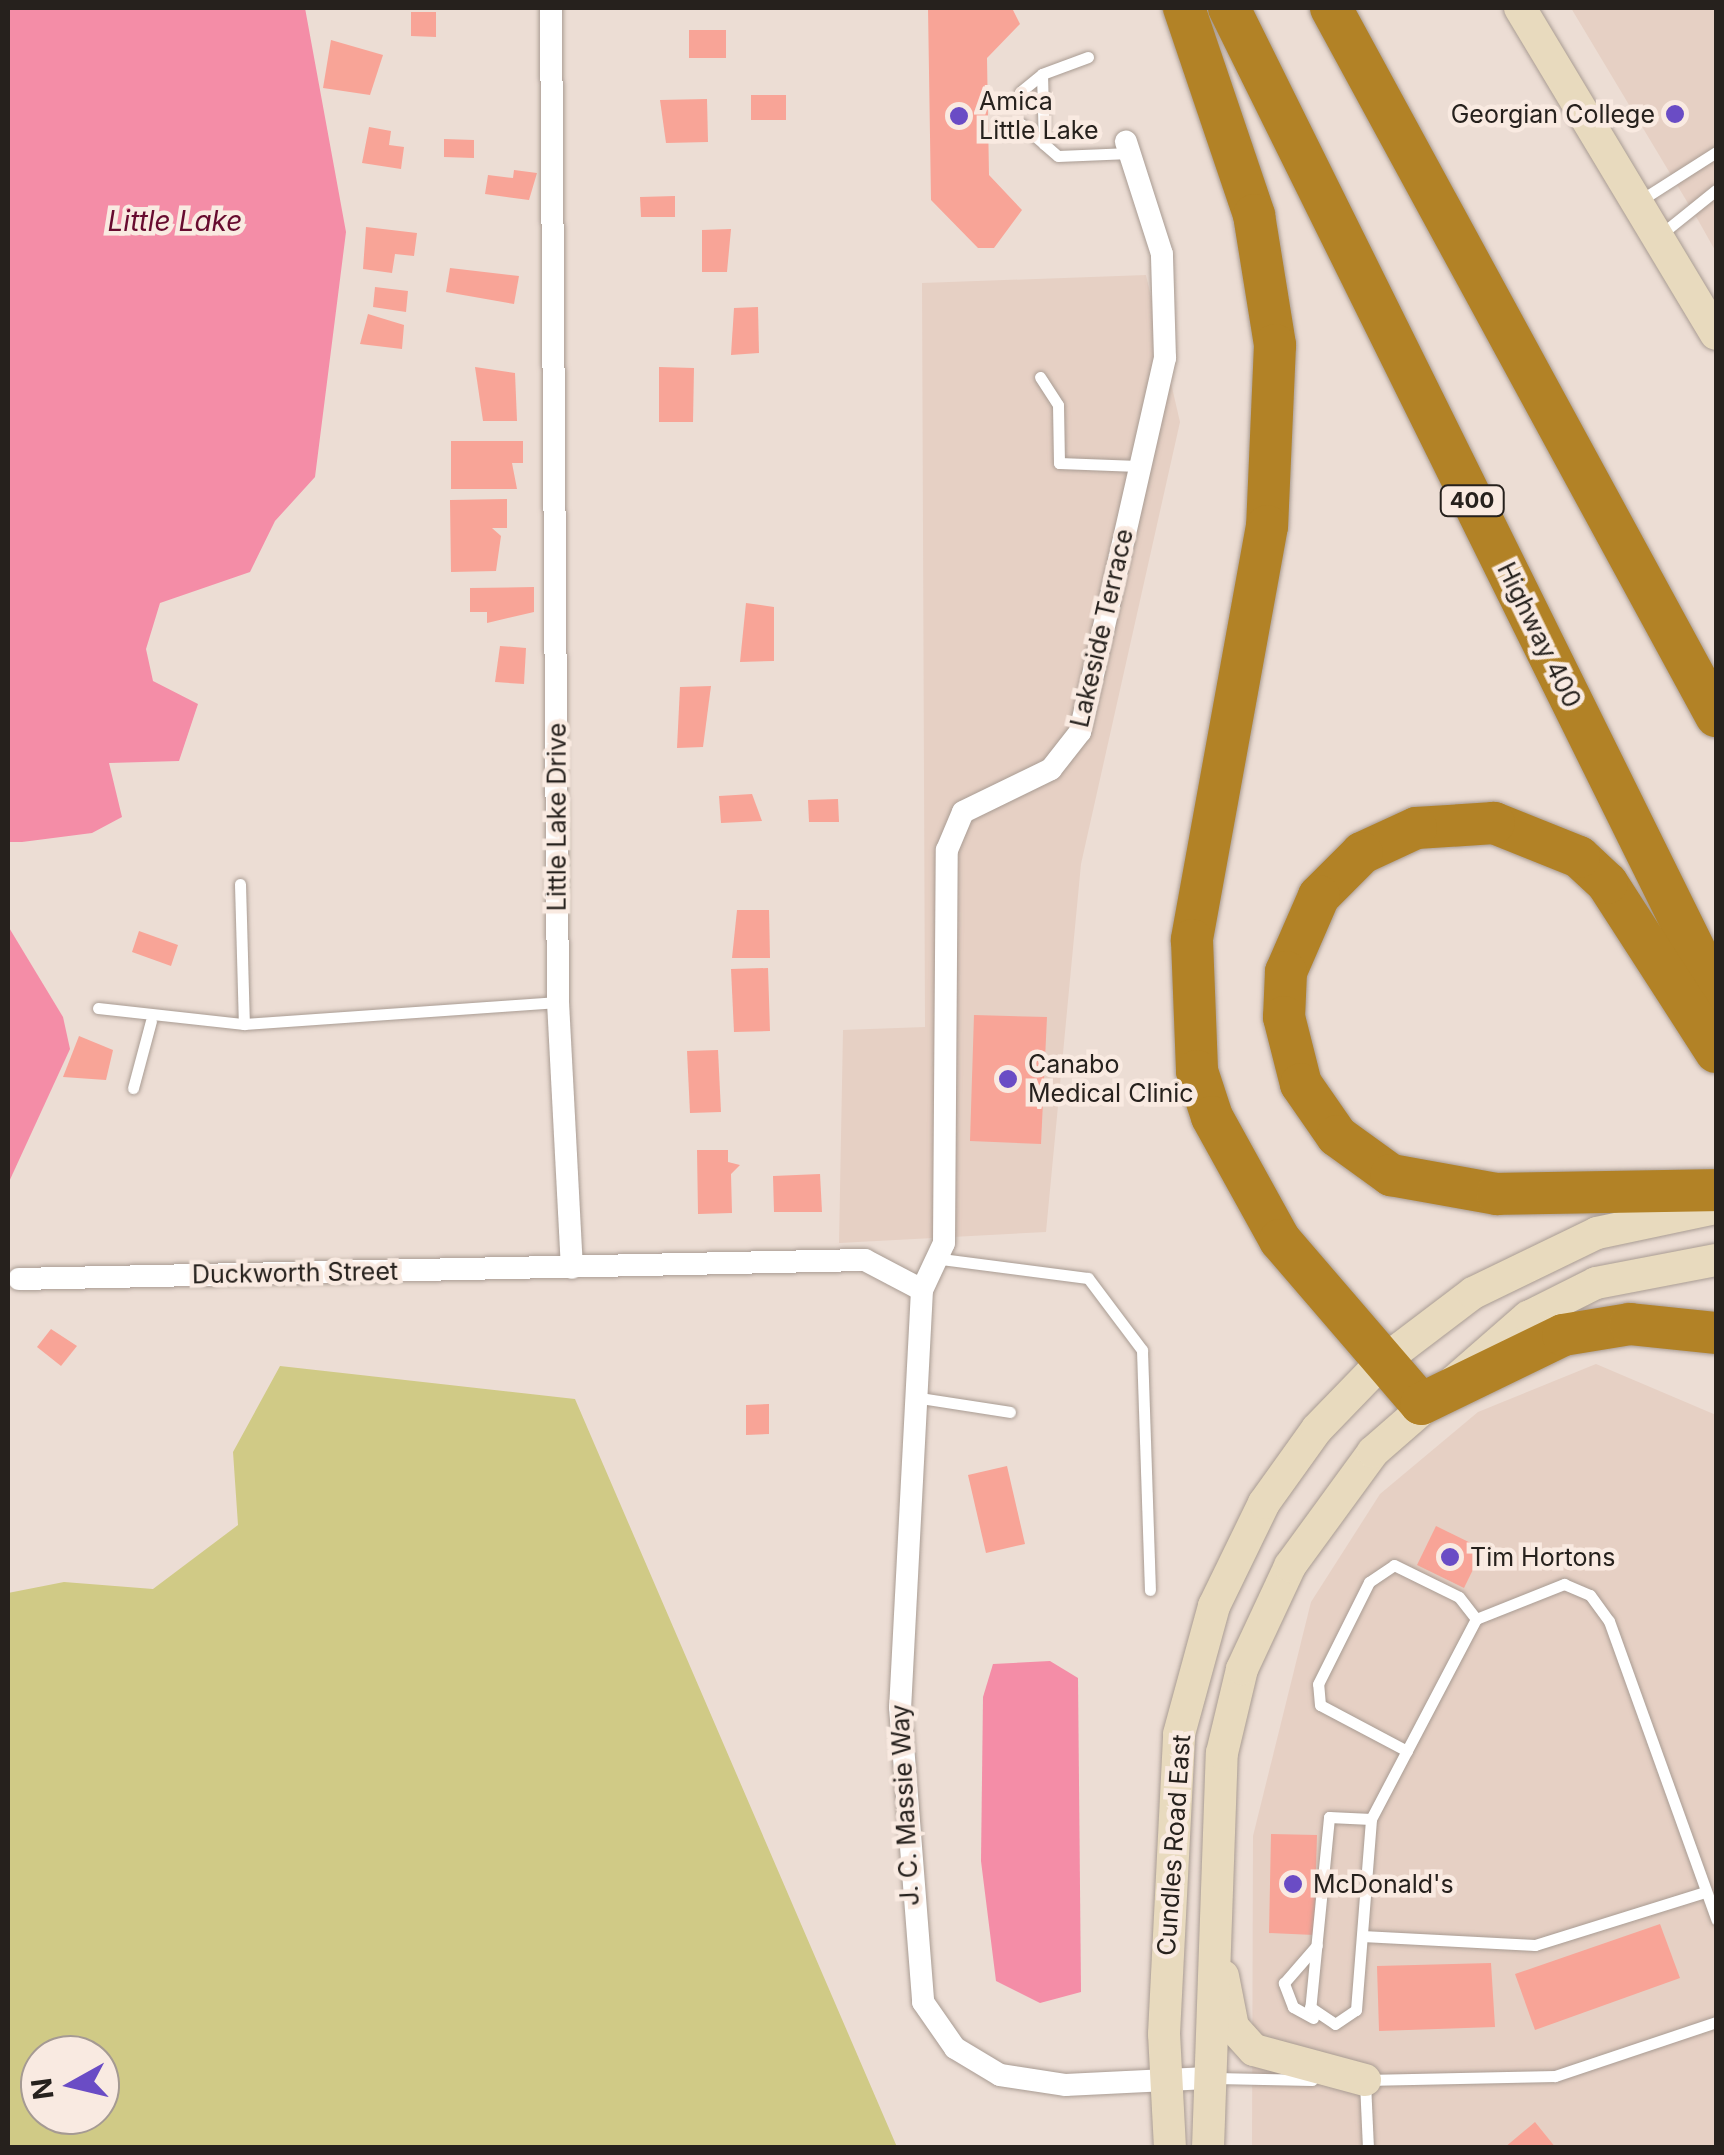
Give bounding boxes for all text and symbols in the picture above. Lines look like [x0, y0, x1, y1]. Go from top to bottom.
place label: Amica Little Lake [979, 87, 1099, 146]
place label: Georgian College [1451, 99, 1655, 129]
marker: Georgian College [1664, 103, 1686, 125]
marker: Amica Little Lake [948, 105, 970, 127]
water label: Little Lake [108, 204, 242, 238]
road number: 400 [1440, 484, 1504, 518]
street label: Lakeside Terrace [1065, 526, 1139, 730]
street label: Highway 400 [1491, 558, 1587, 712]
street label: Little Lake Drive [542, 723, 572, 911]
place label: Canabo Medical Clinic [1028, 1050, 1194, 1109]
marker: Canabo Medical Clinic [997, 1068, 1019, 1090]
street label: Duckworth Street [192, 1256, 398, 1290]
place label: Tim Hortons [1470, 1542, 1615, 1572]
marker: Tim Hortons [1439, 1546, 1461, 1568]
street label: J. C. Massie Way [885, 1703, 925, 1907]
street label: Cundles Road East [1151, 1733, 1197, 1957]
place label: McDonald's [1313, 1869, 1454, 1899]
marker: McDonald's [1282, 1873, 1304, 1895]
north arrow [20, 2035, 120, 2135]
text: N [24, 2076, 61, 2102]

